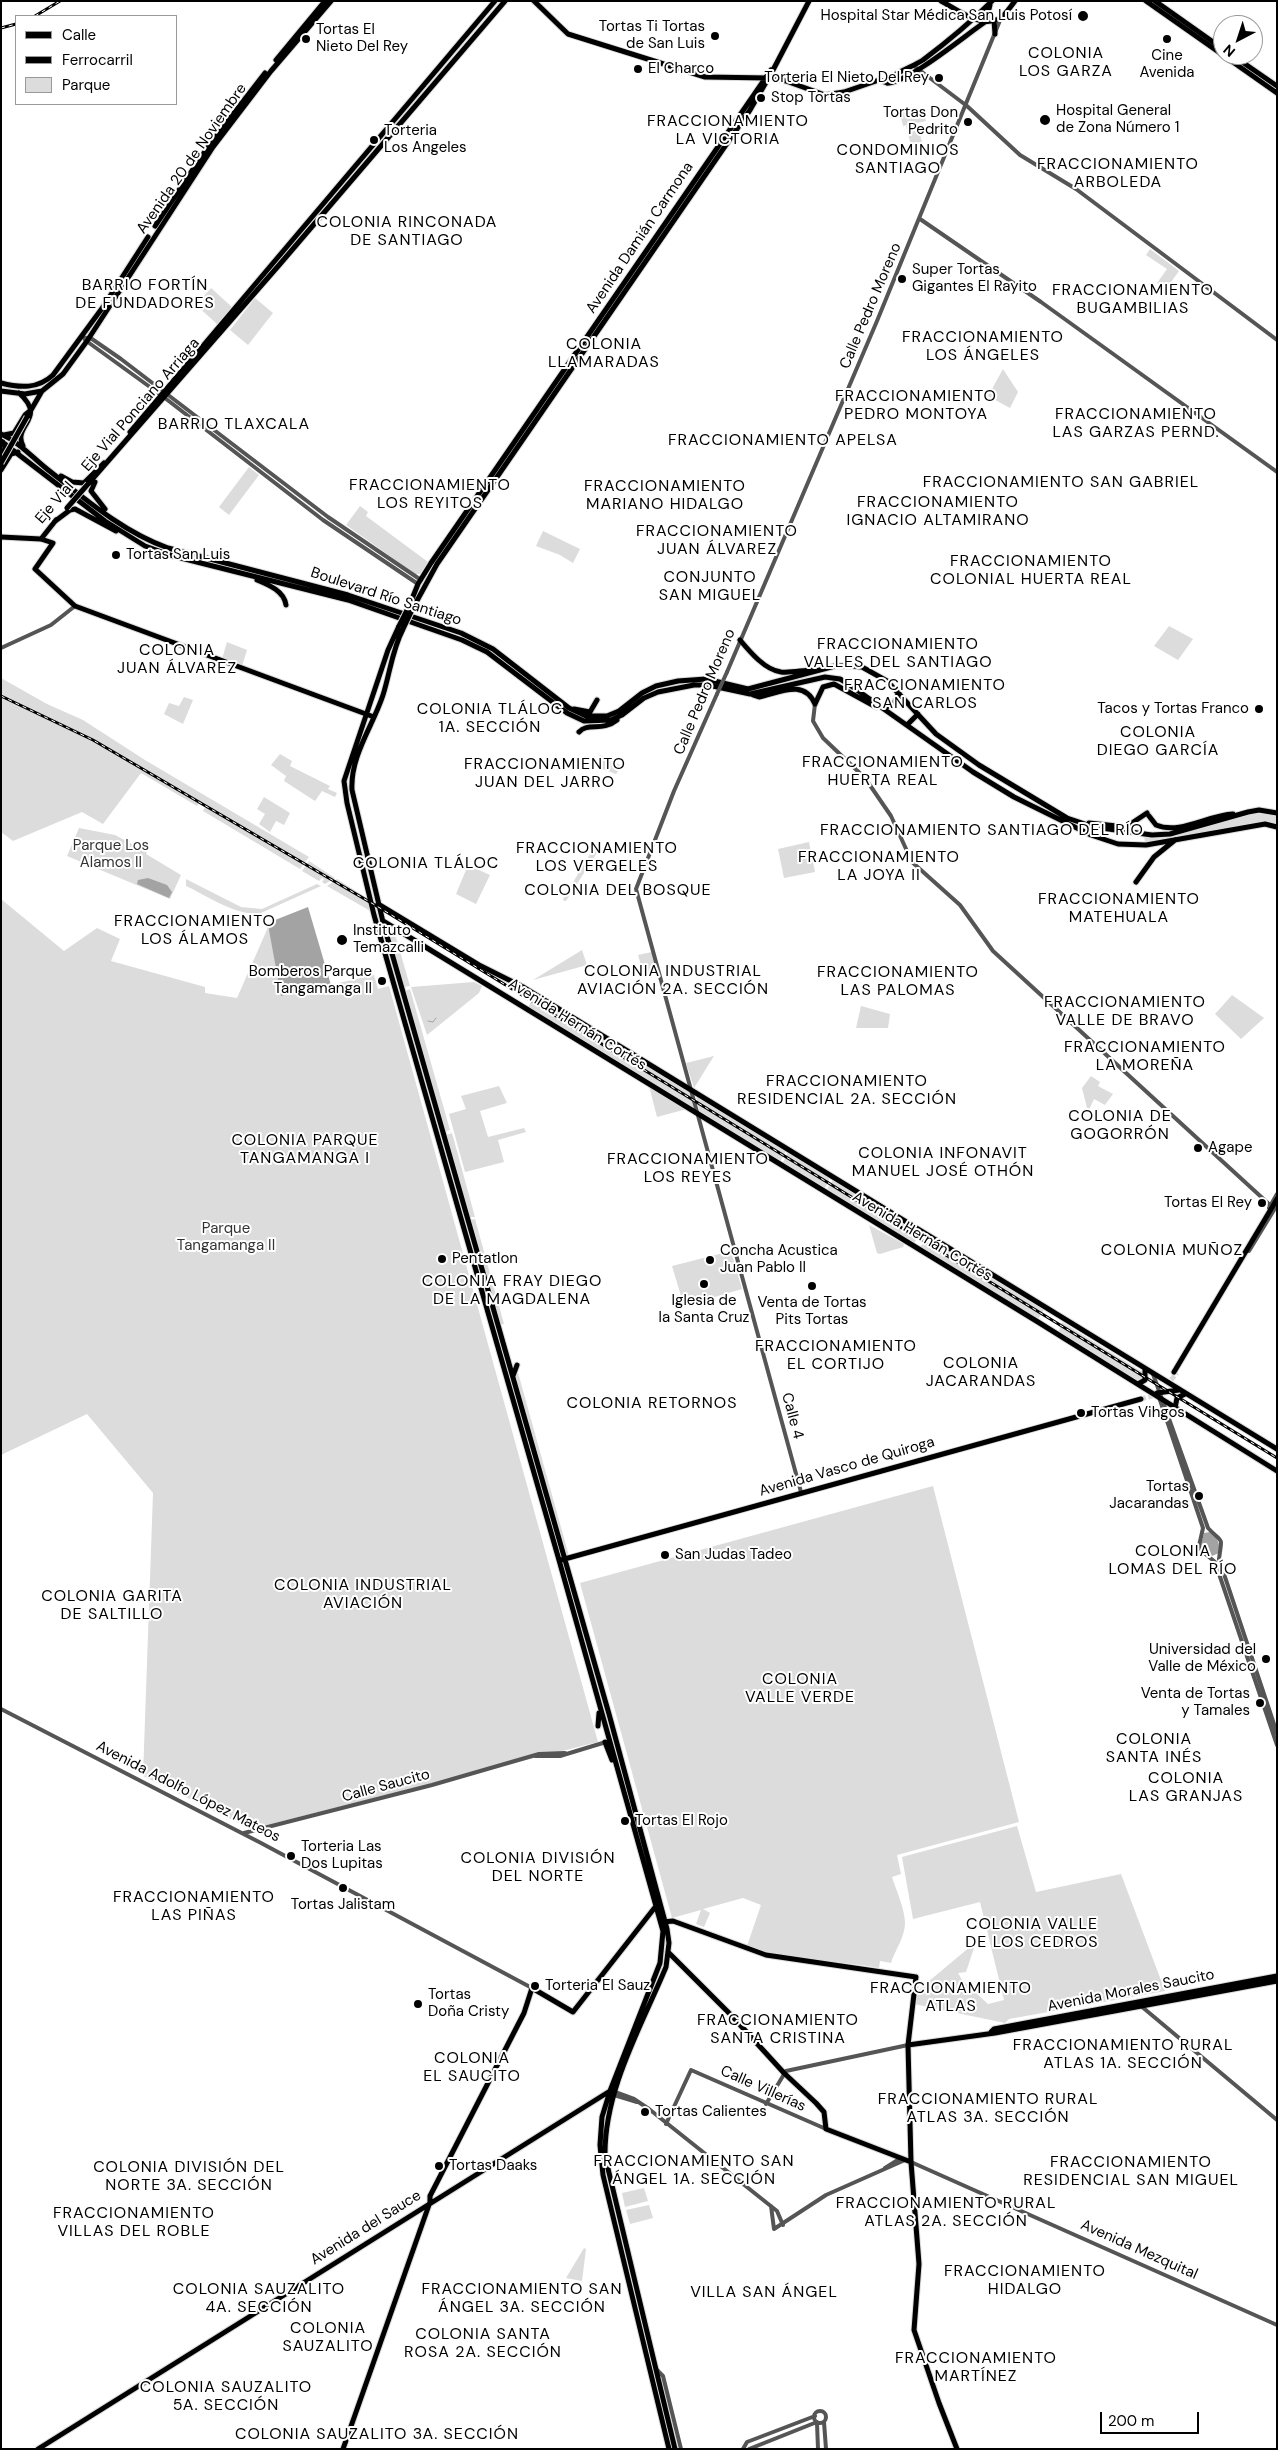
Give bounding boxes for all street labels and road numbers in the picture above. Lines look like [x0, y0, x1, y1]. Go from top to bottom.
street label: Avenida 20 de Noviembre [133, 80, 251, 238]
street label: Avenida Damián Carmona [583, 159, 697, 317]
street label: Calle Pedro Moreno [836, 240, 906, 372]
street label: Eje Vial Ponciano Arriaga [78, 335, 204, 475]
street label: Eje Vial [32, 478, 78, 528]
street label: Boulevard Río Santiago [308, 564, 464, 630]
street label: Calle Pedro Moreno [670, 626, 740, 758]
street label: Avenida Hernán Cortés [505, 975, 649, 1075]
street label: Avenida Hernán Cortés [849, 1188, 995, 1286]
street label: Calle 4 [777, 1391, 807, 1441]
street label: Avenida Vasco de Quiroga [757, 1433, 937, 1501]
street label: Avenida Adolfo López Mateos [93, 1738, 283, 1846]
street label: Calle Saucito [340, 1766, 432, 1806]
street label: Avenida Morales Saucito [1046, 1966, 1216, 2016]
street label: Calle Villerías [718, 2062, 808, 2116]
street label: Avenida del Sauce [307, 2187, 425, 2269]
street label: Avenida Mezquital [1078, 2216, 1200, 2284]

